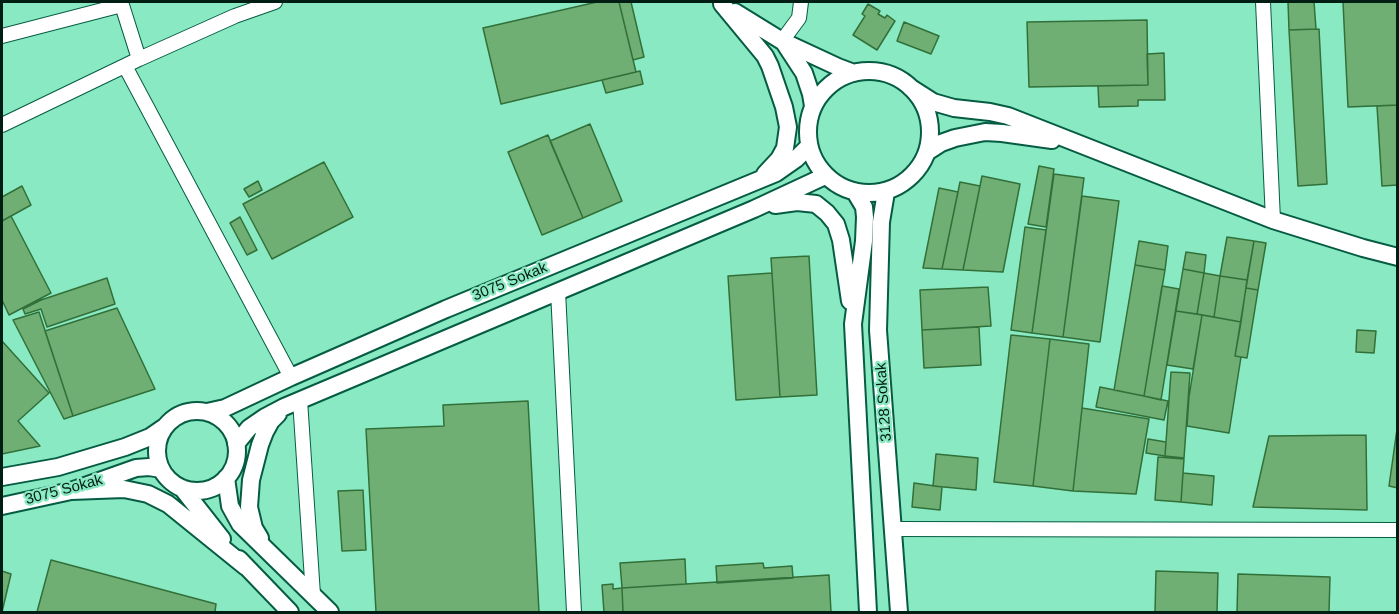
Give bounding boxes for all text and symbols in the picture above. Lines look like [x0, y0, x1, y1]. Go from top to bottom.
street label: 3075 Sokak [470, 259, 550, 305]
street label: 3128 Sokak [872, 362, 896, 442]
street label: 3075 Sokak [23, 471, 105, 509]

